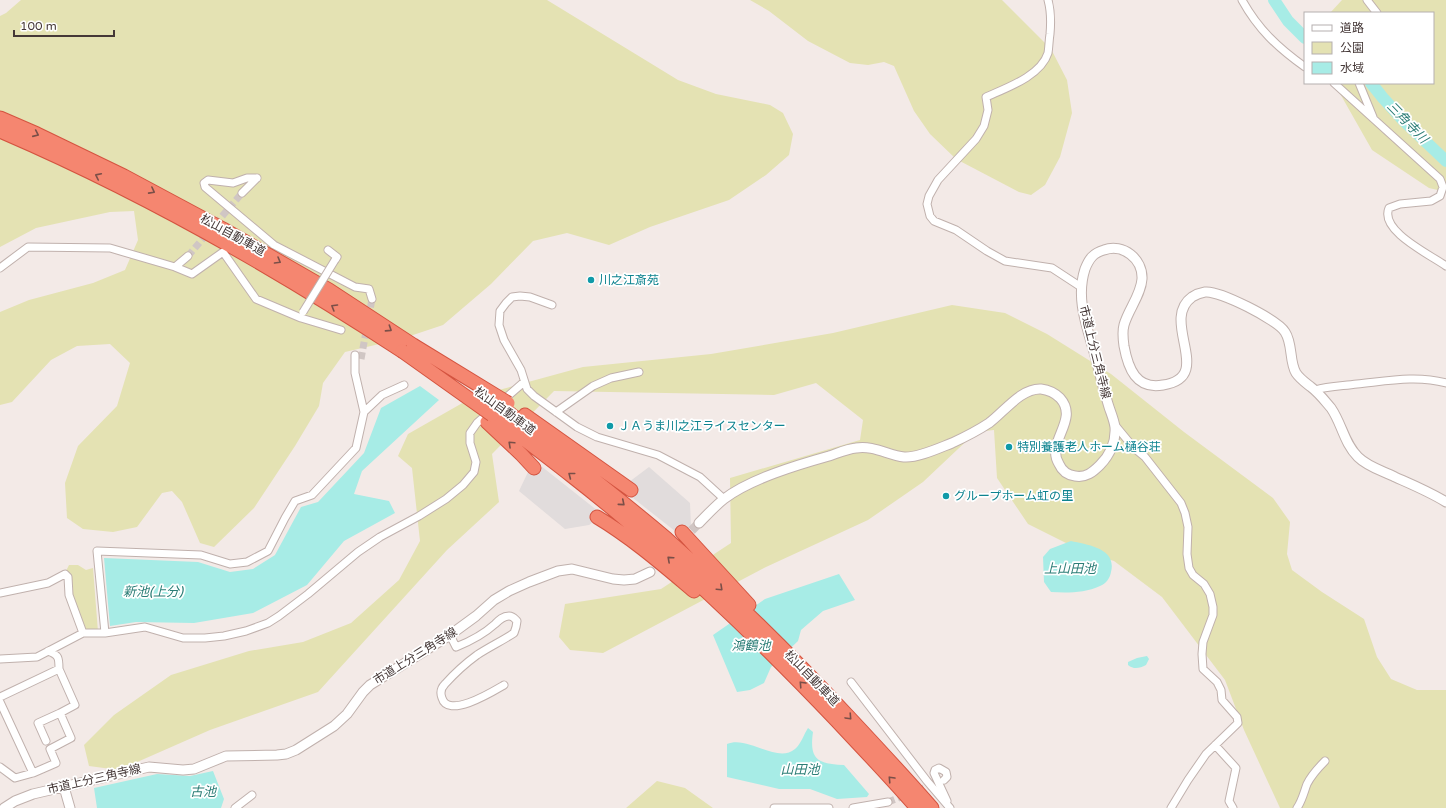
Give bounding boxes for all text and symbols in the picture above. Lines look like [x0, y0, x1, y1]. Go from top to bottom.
scale bar [14, 12, 114, 38]
legend [1304, 12, 1434, 84]
text: 100 m [20, 19, 57, 33]
text: 道路 [1340, 21, 1364, 35]
text: 公園 [1340, 41, 1364, 55]
text: 水域 [1340, 61, 1364, 75]
water label: 三角寺川 [1383, 98, 1432, 148]
one-way arrow [32, 129, 39, 137]
one-way arrow [95, 173, 102, 181]
one-way arrow [148, 186, 156, 194]
street label: 松山自動車道 [198, 211, 268, 259]
one-way arrow [274, 256, 281, 263]
place label: 川之江斎苑 [599, 273, 659, 287]
marker: 川之江斎苑 [586, 275, 596, 285]
street label: 市道上分三角寺線 [1077, 304, 1113, 400]
one-way arrow [331, 305, 338, 312]
one-way arrow [385, 324, 392, 332]
street label: 松山自動車道 [472, 384, 538, 438]
place label: ＪＡうま川之江ライスセンター [618, 419, 786, 433]
marker: ＪＡうま川之江ライスセンター [605, 421, 615, 431]
place label: 特別養護老人ホーム樋谷荘 [1017, 440, 1161, 454]
one-way arrow [508, 441, 516, 449]
marker: 特別養護老人ホーム樋谷荘 [1004, 442, 1014, 452]
one-way arrow [568, 473, 575, 480]
place label: グループホーム虹の里 [954, 489, 1073, 503]
marker: グループホーム虹の里 [941, 491, 951, 501]
one-way arrow [618, 498, 625, 505]
one-way arrow [668, 556, 675, 563]
water label: 上山田池 [1044, 561, 1098, 577]
water label: 新池(上分) [123, 584, 184, 600]
one-way arrow [715, 584, 723, 591]
street label: 市道上分三角寺線 [371, 625, 459, 687]
water label: 鴻鶴池 [731, 638, 772, 654]
street label: 松山自動車道 [782, 647, 842, 709]
one-way arrow [799, 681, 806, 689]
one-way arrow [845, 713, 852, 720]
street label: 市道上分三角寺線 [46, 761, 142, 797]
water label: 山田池 [780, 762, 821, 778]
one-way arrow [888, 776, 896, 784]
water label: 古池 [190, 784, 218, 800]

